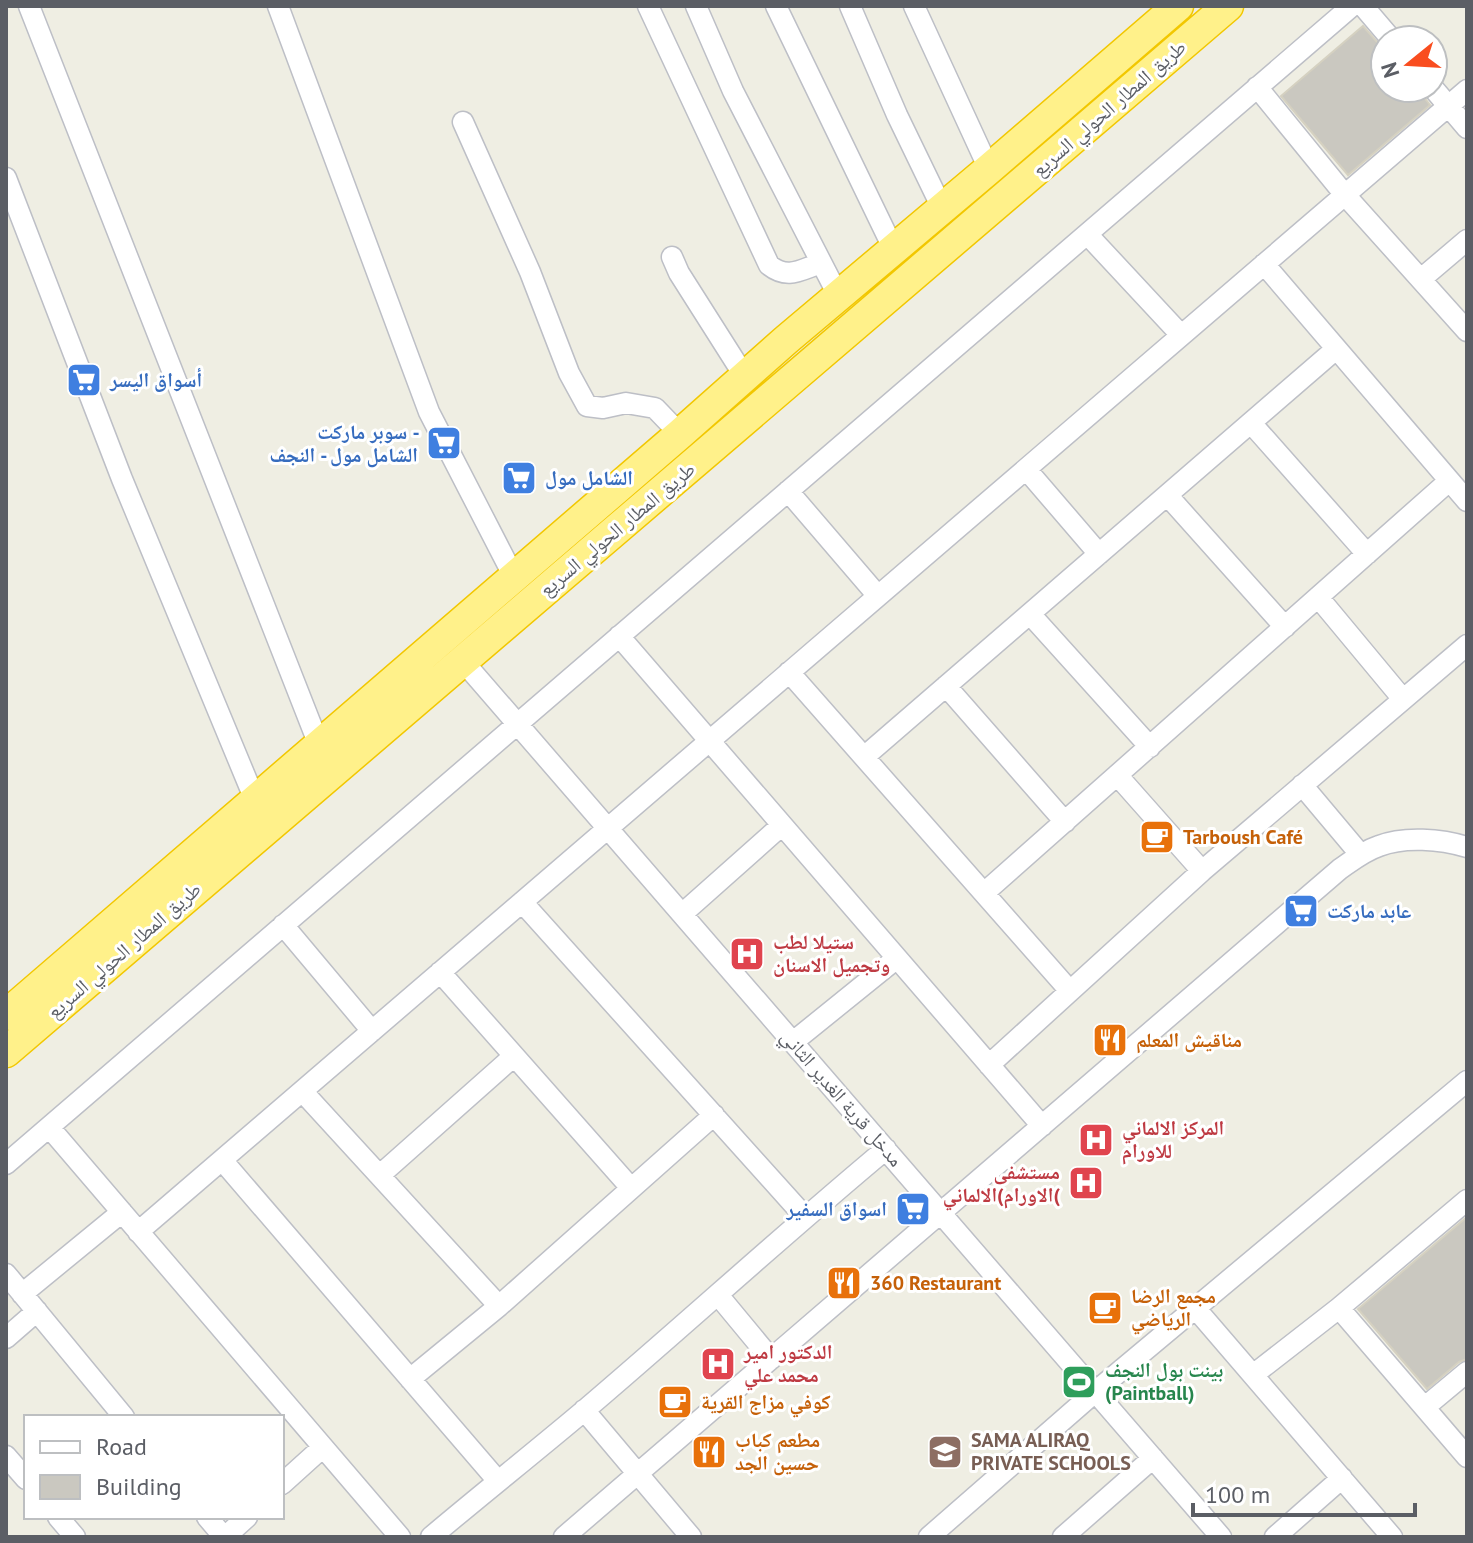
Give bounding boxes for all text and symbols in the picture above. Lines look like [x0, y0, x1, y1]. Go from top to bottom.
north arrow [1369, 24, 1449, 104]
street label: طريق المطار الحولي السريع [1026, 34, 1194, 184]
text: N [1374, 59, 1406, 81]
supermarket icon: أسواق اليسر [65, 361, 103, 399]
place label: أسواق اليسر [109, 367, 202, 393]
place label: سوبر ماركت - الشامل مول - النجف [269, 419, 419, 468]
supermarket icon: سوبر ماركت - الشامل مول - النجف [425, 424, 463, 462]
street label: طريق المطار الحولي السريع [534, 456, 702, 604]
supermarket icon: الشامل مول [500, 459, 538, 497]
place label: الشامل مول [545, 465, 633, 491]
cafe icon: Tarboush Café [1138, 818, 1176, 856]
place label: Tarboush Café [1183, 824, 1303, 850]
street label: طريق المطار الحولي السريع [41, 876, 209, 1026]
supermarket icon: عابد ماركت [1282, 892, 1320, 930]
place label: عابد ماركت [1327, 898, 1411, 924]
place label: ستيلا لطب وتجميل الاسنان [773, 929, 890, 978]
hospital icon: ستيلا لطب وتجميل الاسنان [728, 935, 766, 973]
restaurant icon: مناقيش المعلم [1091, 1021, 1129, 1059]
street label: مدخل قرية الغدير الثاني [773, 1024, 909, 1174]
place label: مناقيش المعلم [1136, 1027, 1242, 1054]
place label: المركز الالماني للاورام [1122, 1115, 1224, 1165]
hospital icon: المركز الالماني للاورام [1077, 1121, 1115, 1159]
place label: مستشفى الاورام)الالماني( [943, 1159, 1060, 1211]
hospital icon: مستشفى الاورام)الالماني( [1067, 1164, 1105, 1202]
supermarket icon: اسواق السفير [894, 1190, 932, 1228]
place label: اسواق السفير [785, 1196, 887, 1222]
restaurant icon: 360 Restaurant [825, 1264, 863, 1302]
place label: 360 Restaurant [870, 1270, 1001, 1296]
place label: مجمع الرضا الرياضي [1131, 1283, 1216, 1335]
cafe icon: مجمع الرضا الرياضي [1086, 1289, 1124, 1327]
place label: الدكتور امير محمد علي [743, 1339, 832, 1391]
hospital icon: الدكتور امير محمد علي [699, 1345, 737, 1383]
place label: بينت بول النجف (Paintball) [1105, 1357, 1223, 1406]
sports icon: بينت بول النجف (Paintball) [1060, 1363, 1098, 1401]
cafe icon: كوفي مزاج القرية [656, 1383, 694, 1421]
place label: كوفي مزاج القرية [701, 1389, 831, 1418]
legend [24, 1415, 284, 1519]
place label: مطعم كباب حسين الجد [735, 1427, 820, 1476]
place label: SAMA ALIRAQ PRIVATE SCHOOLS [971, 1427, 1131, 1476]
text: Road [96, 1431, 147, 1462]
restaurant icon: مطعم كباب حسين الجد [690, 1433, 728, 1471]
school or university icon: SAMA ALIRAQ PRIVATE SCHOOLS [926, 1433, 964, 1471]
scale bar [1193, 1467, 1415, 1517]
text: Building [96, 1471, 182, 1502]
text: 100 m [1205, 1479, 1270, 1510]

